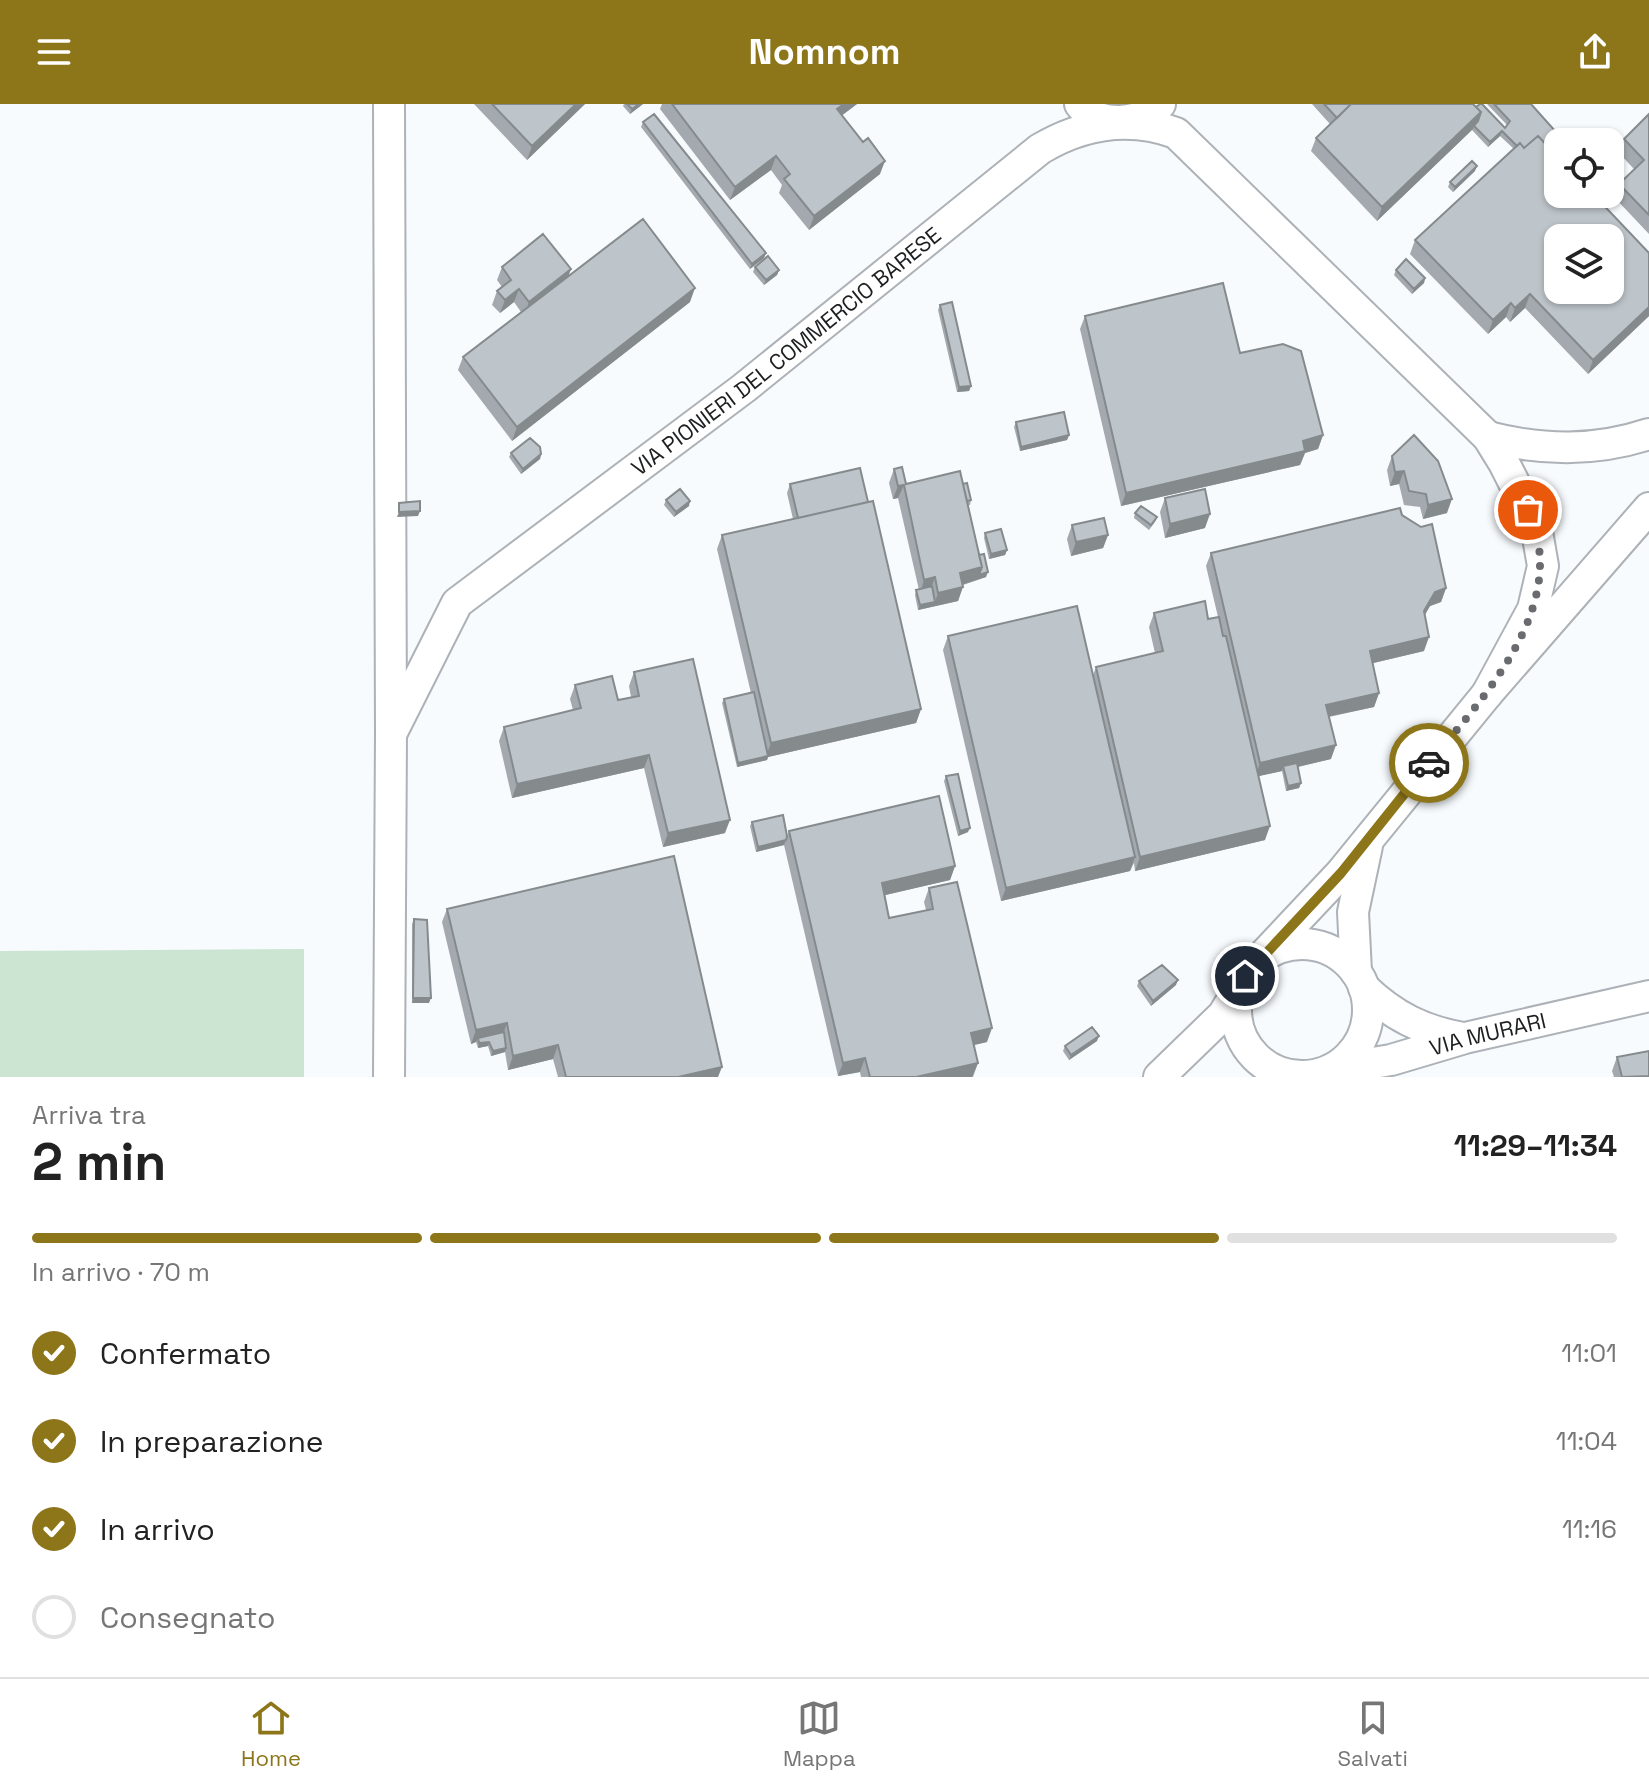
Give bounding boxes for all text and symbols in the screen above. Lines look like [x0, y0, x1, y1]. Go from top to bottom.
text: Nomnom [749, 29, 900, 75]
icon: menu [32, 30, 76, 74]
icon: share [1573, 30, 1617, 74]
map controls [1544, 128, 1624, 304]
button: locate [1544, 128, 1624, 208]
street label: VIA PIONIERI DEL COMMERCIO BARESE [626, 221, 946, 482]
button: layers [1544, 224, 1624, 304]
pin [1494, 476, 1562, 544]
icon: bag [1506, 488, 1550, 532]
courier [1389, 723, 1469, 803]
icon: car [1407, 741, 1451, 785]
pin [1211, 942, 1279, 1010]
icon: home [1223, 954, 1267, 998]
street label: VIA MURARI [1426, 1006, 1549, 1062]
text: Arriva tra [32, 1098, 146, 1132]
text: 11:29–11:34 [1454, 1126, 1617, 1165]
text: 2 min [32, 1129, 166, 1195]
text: In arrivo · 70 m [32, 1255, 210, 1289]
icon: check [32, 1331, 76, 1375]
text: Confermato [100, 1334, 271, 1373]
text: 11:01 [1561, 1336, 1617, 1370]
icon: check [32, 1419, 76, 1463]
text: In preparazione [100, 1422, 324, 1461]
text: 11:04 [1556, 1424, 1617, 1458]
icon: check [32, 1507, 76, 1551]
text: In arrivo [100, 1510, 215, 1549]
text: 11:16 [1562, 1512, 1617, 1546]
text: Consegnato [100, 1598, 276, 1637]
tab: Home [241, 1696, 301, 1772]
tab: Mappa [783, 1696, 856, 1772]
tab: Salvati [1338, 1696, 1408, 1772]

